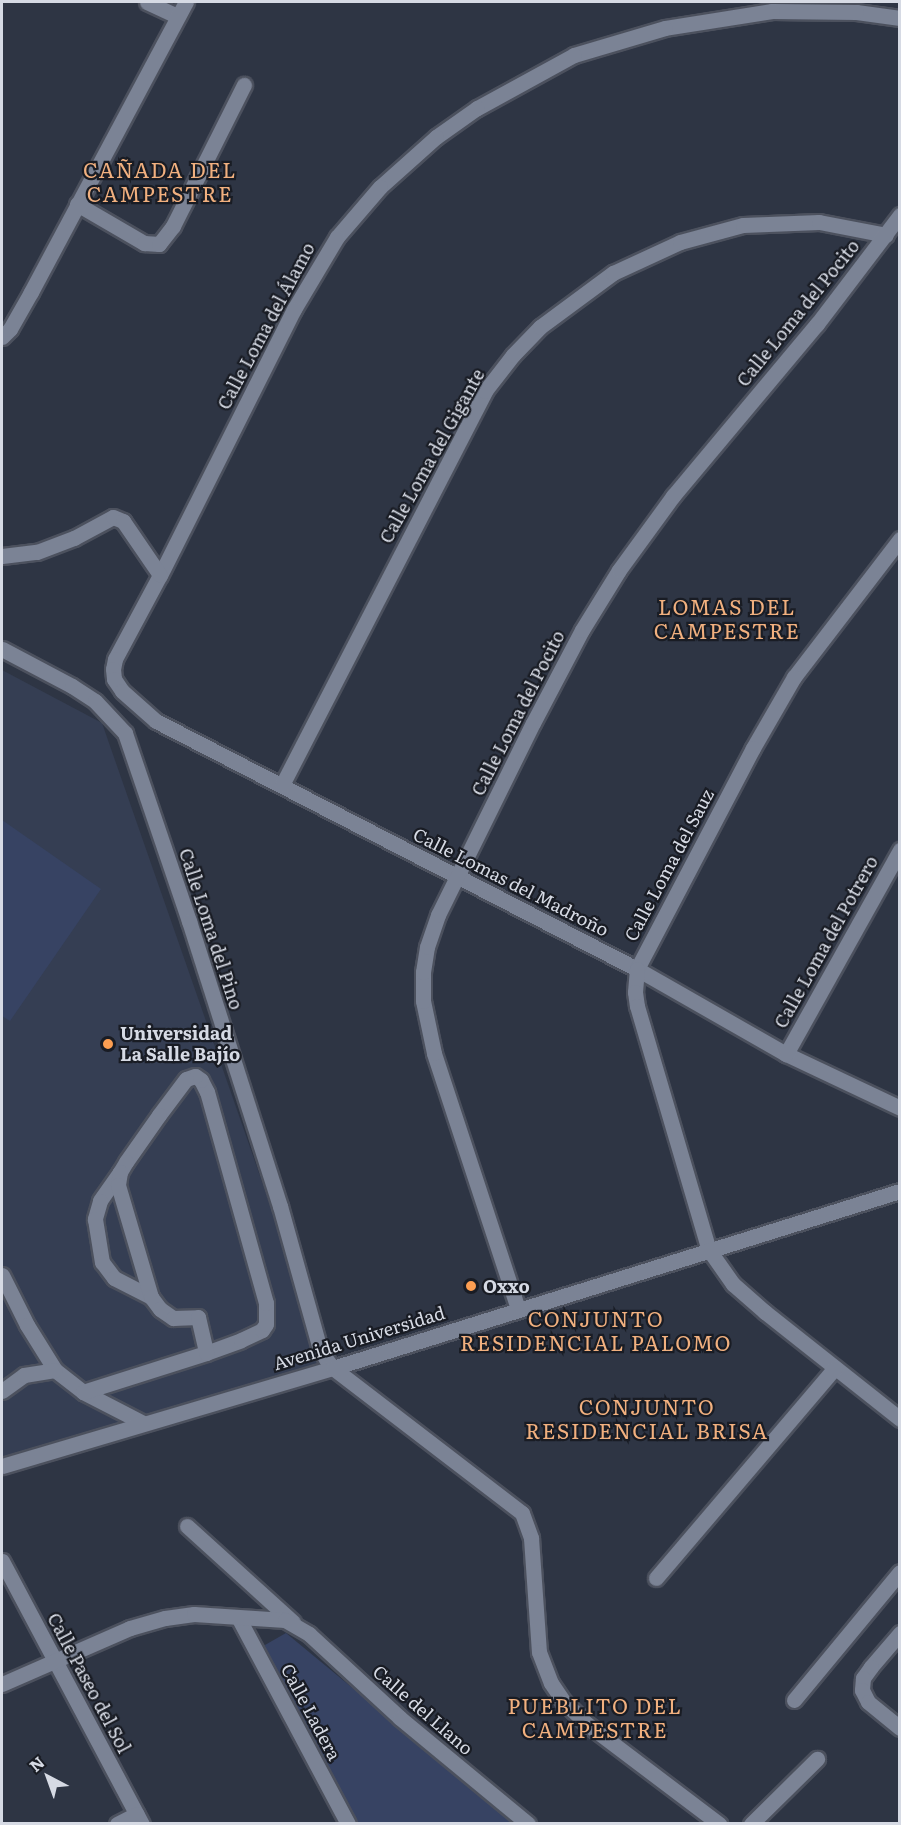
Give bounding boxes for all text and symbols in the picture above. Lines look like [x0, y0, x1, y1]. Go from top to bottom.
district label: CAÑADA DEL CAMPESTRE [83, 156, 237, 206]
street label: Calle Loma del Pocito [732, 235, 864, 391]
street label: Calle Loma del Álamo [213, 239, 319, 413]
street label: Calle Loma del Gigante [375, 365, 489, 547]
district label: LOMAS DEL CAMPESTRE [654, 593, 800, 643]
street label: Calle Loma del Pocito [467, 627, 569, 799]
street label: Calle Loma del Sauz [620, 785, 718, 945]
street label: Calle Lomas del Madroño [410, 823, 612, 941]
street label: Calle Loma del Pino [175, 846, 247, 1012]
street label: Calle Loma del Potrero [770, 852, 882, 1032]
place label: Universidad La Salle Bajío [120, 1023, 240, 1066]
marker: Universidad La Salle Bajío [101, 1037, 115, 1051]
place label: Oxxo [483, 1275, 530, 1297]
marker: Oxxo [464, 1279, 478, 1293]
street label: Avenida Universidad [271, 1302, 447, 1374]
district label: CONJUNTO RESIDENCIAL PALOMO [460, 1305, 732, 1355]
district label: CONJUNTO RESIDENCIAL BRISA [525, 1393, 769, 1443]
street label: Calle Paseo del Sol [43, 1609, 135, 1757]
street label: Calle Ladera [277, 1660, 345, 1764]
street label: Calle del Llano [369, 1661, 477, 1759]
district label: PUEBLITO DEL CAMPESTRE [507, 1692, 683, 1742]
north arrow [18, 1747, 78, 1807]
text: N [23, 1750, 49, 1777]

